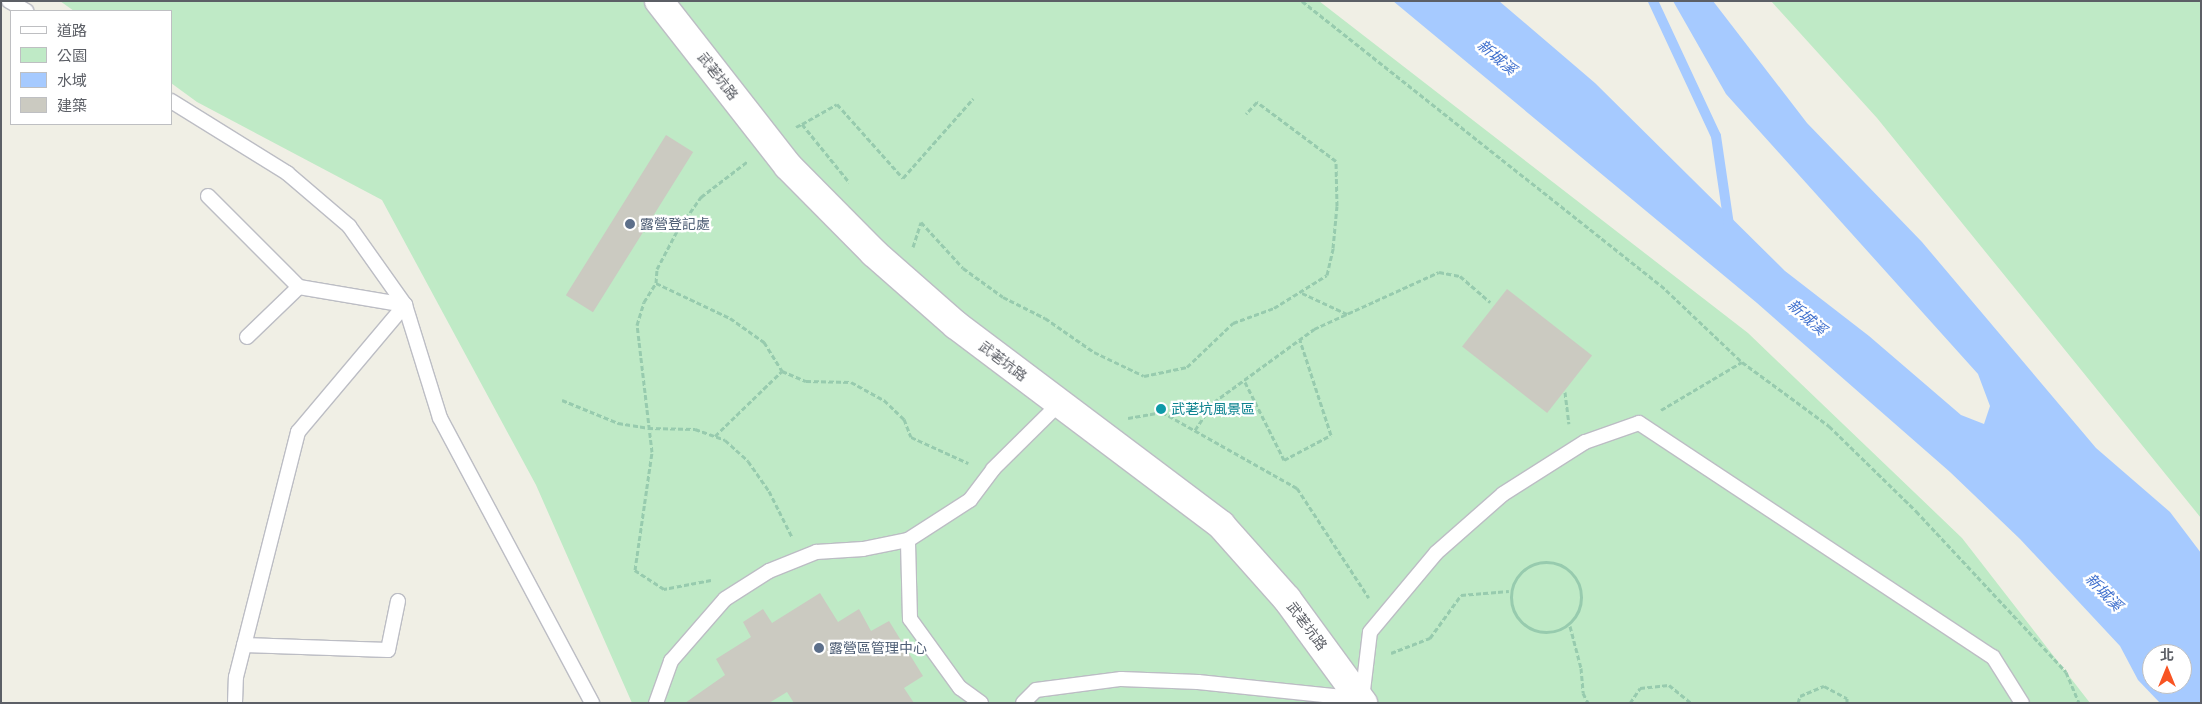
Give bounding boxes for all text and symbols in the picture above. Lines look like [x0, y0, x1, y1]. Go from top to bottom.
legend [10, 10, 172, 125]
text: 道路 [57, 21, 87, 40]
water label: 新城溪 [1474, 36, 1520, 78]
text: 公園 [57, 46, 87, 65]
street label: 武荖坑路 [694, 49, 742, 103]
text: 水域 [57, 71, 87, 90]
text: 建築 [57, 96, 87, 115]
place label: 露營登記處 [640, 216, 710, 232]
marker: 露營登記處 [624, 218, 636, 230]
water label: 新城溪 [1784, 295, 1830, 339]
street label: 武荖坑路 [976, 337, 1030, 385]
place label: 武荖坑風景區 [1171, 401, 1255, 417]
marker: 武荖坑風景區 [1155, 403, 1167, 415]
water label: 新城溪 [2082, 570, 2126, 614]
street label: 武荖坑路 [1283, 599, 1331, 653]
place label: 露營區管理中心 [829, 640, 927, 656]
marker: 露營區管理中心 [813, 642, 825, 654]
north arrow [2142, 644, 2192, 694]
text: 北 [2160, 646, 2174, 663]

